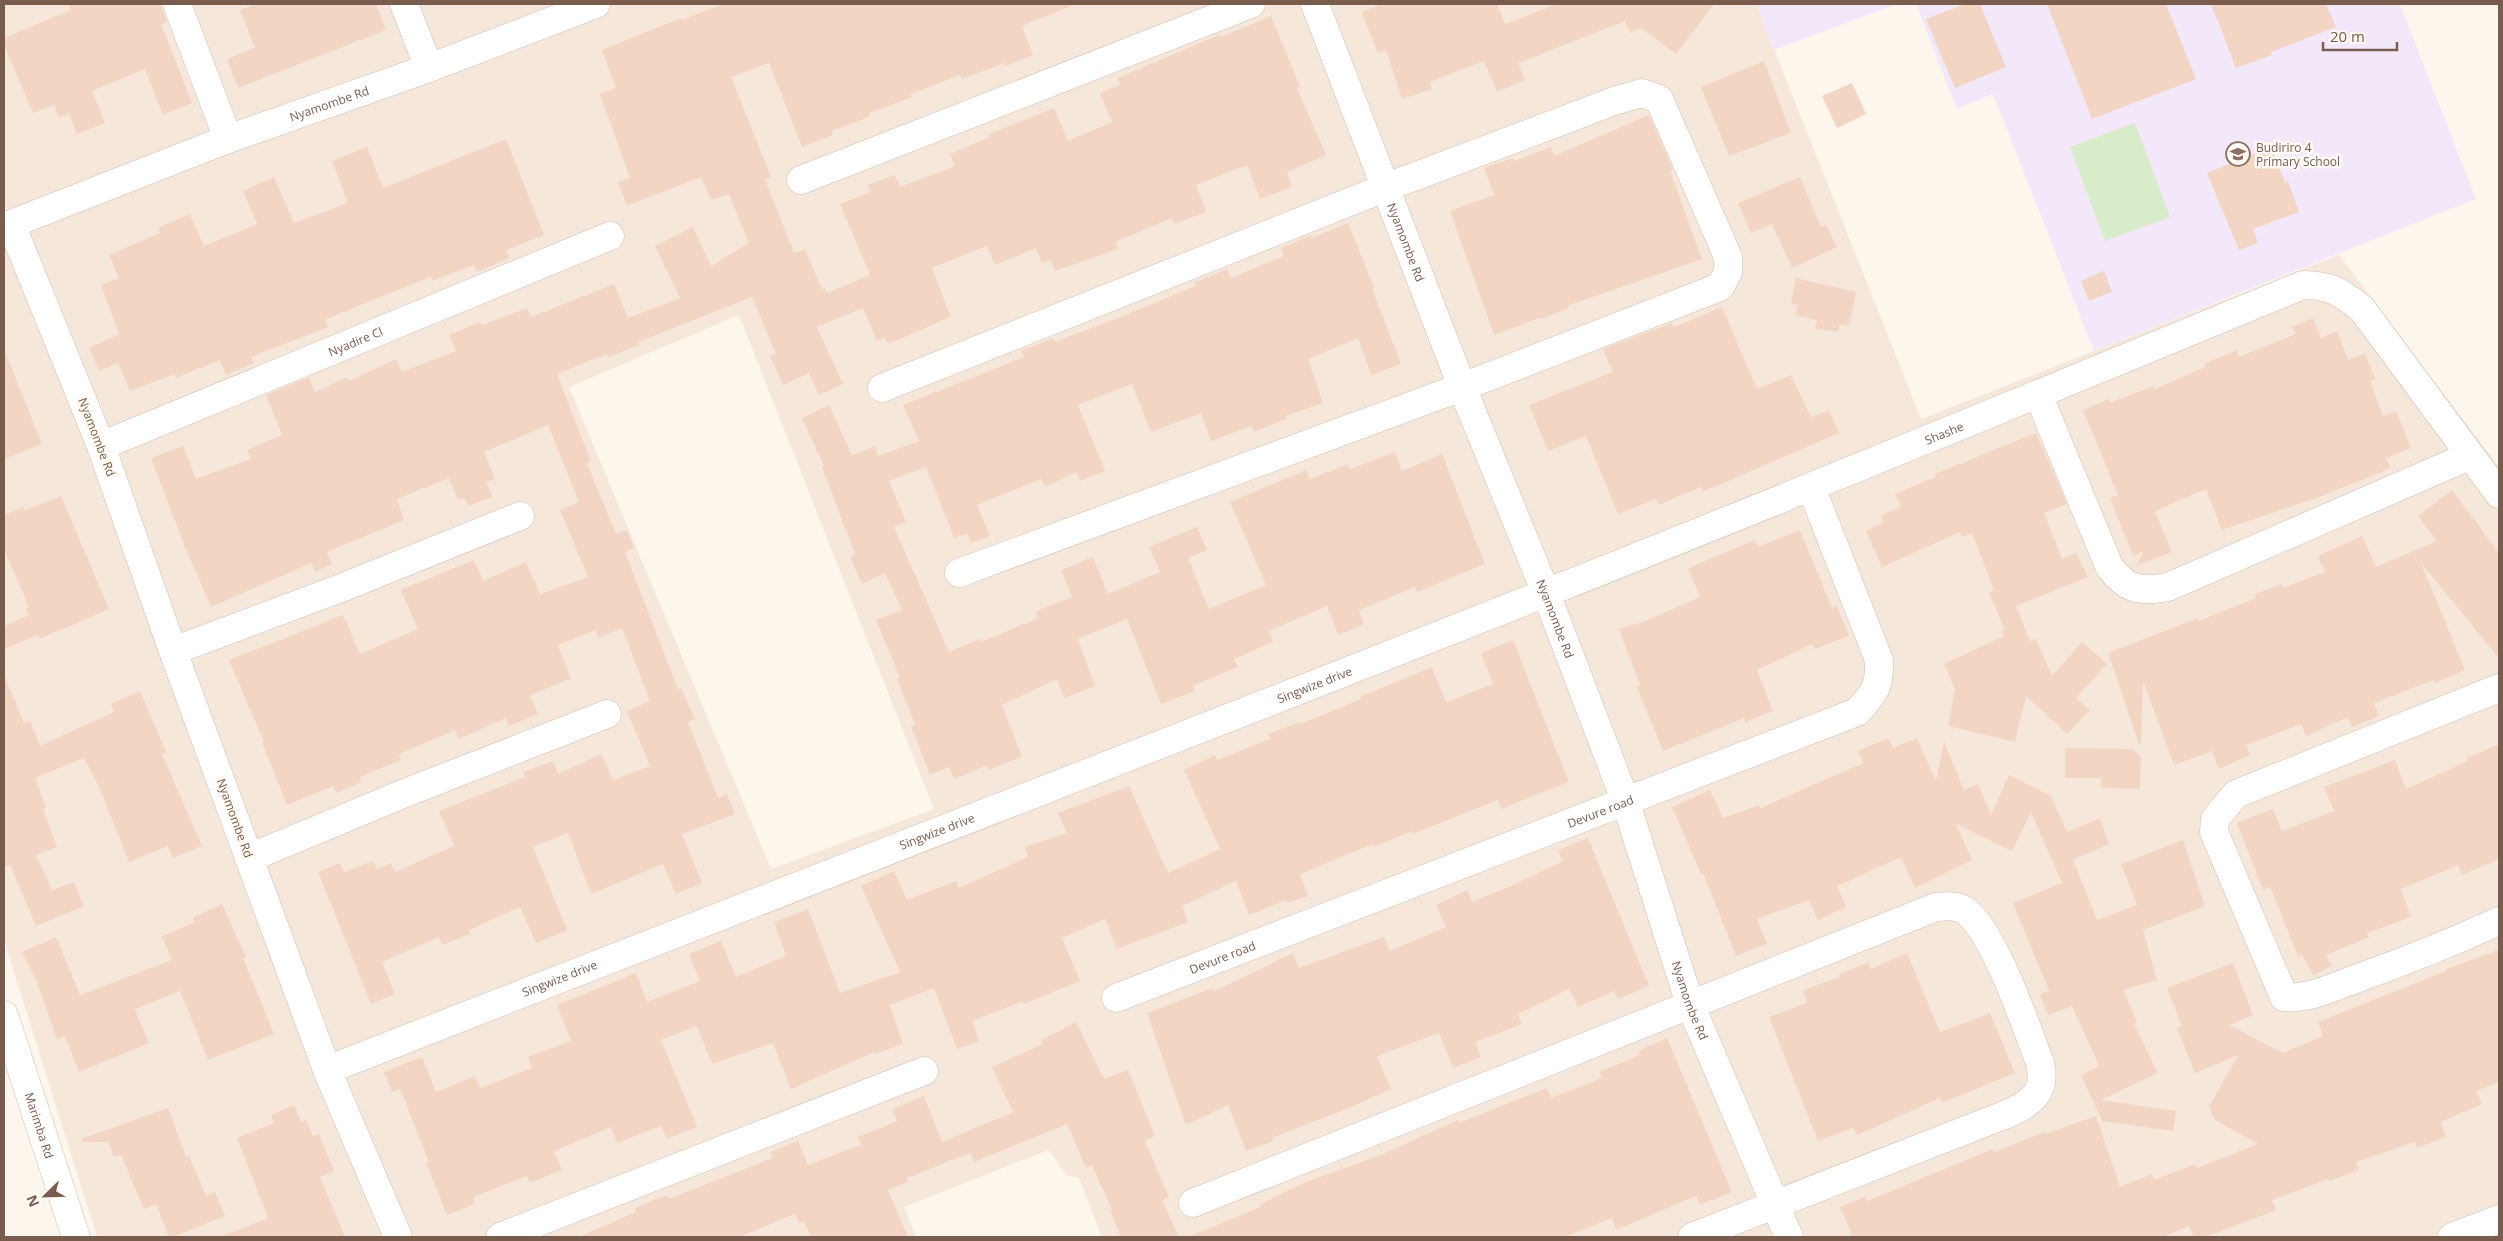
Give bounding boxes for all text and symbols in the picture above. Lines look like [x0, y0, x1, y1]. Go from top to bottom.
scale bar [2323, 20, 2397, 52]
text: 20 m [2330, 26, 2365, 46]
street label: Nyamombe Rd [287, 81, 371, 125]
place label: Budiriro 4 Primary School [2256, 139, 2340, 170]
school or university icon: Budiriro 4 Primary School [2225, 141, 2251, 167]
street label: Nyamombe Rd [1384, 200, 1429, 284]
street label: Nyadire Cl [325, 322, 385, 360]
street label: Nyamombe Rd [74, 395, 120, 479]
street label: Shashe [1922, 417, 1966, 448]
street label: Nyamombe Rd [1533, 577, 1578, 660]
street label: Singwize drive [1274, 662, 1355, 707]
street label: Nyamombe Rd [213, 776, 257, 860]
street label: Devure road [1565, 791, 1636, 832]
street label: Singwize drive [897, 809, 977, 853]
street label: Devure road [1187, 936, 1258, 977]
street label: Singwize drive [519, 955, 600, 1000]
street label: Nyamombe Rd [1668, 959, 1713, 1042]
street label: Marimba Rd [21, 1090, 58, 1160]
north arrow [20, 1171, 70, 1221]
text: N [22, 1192, 44, 1210]

